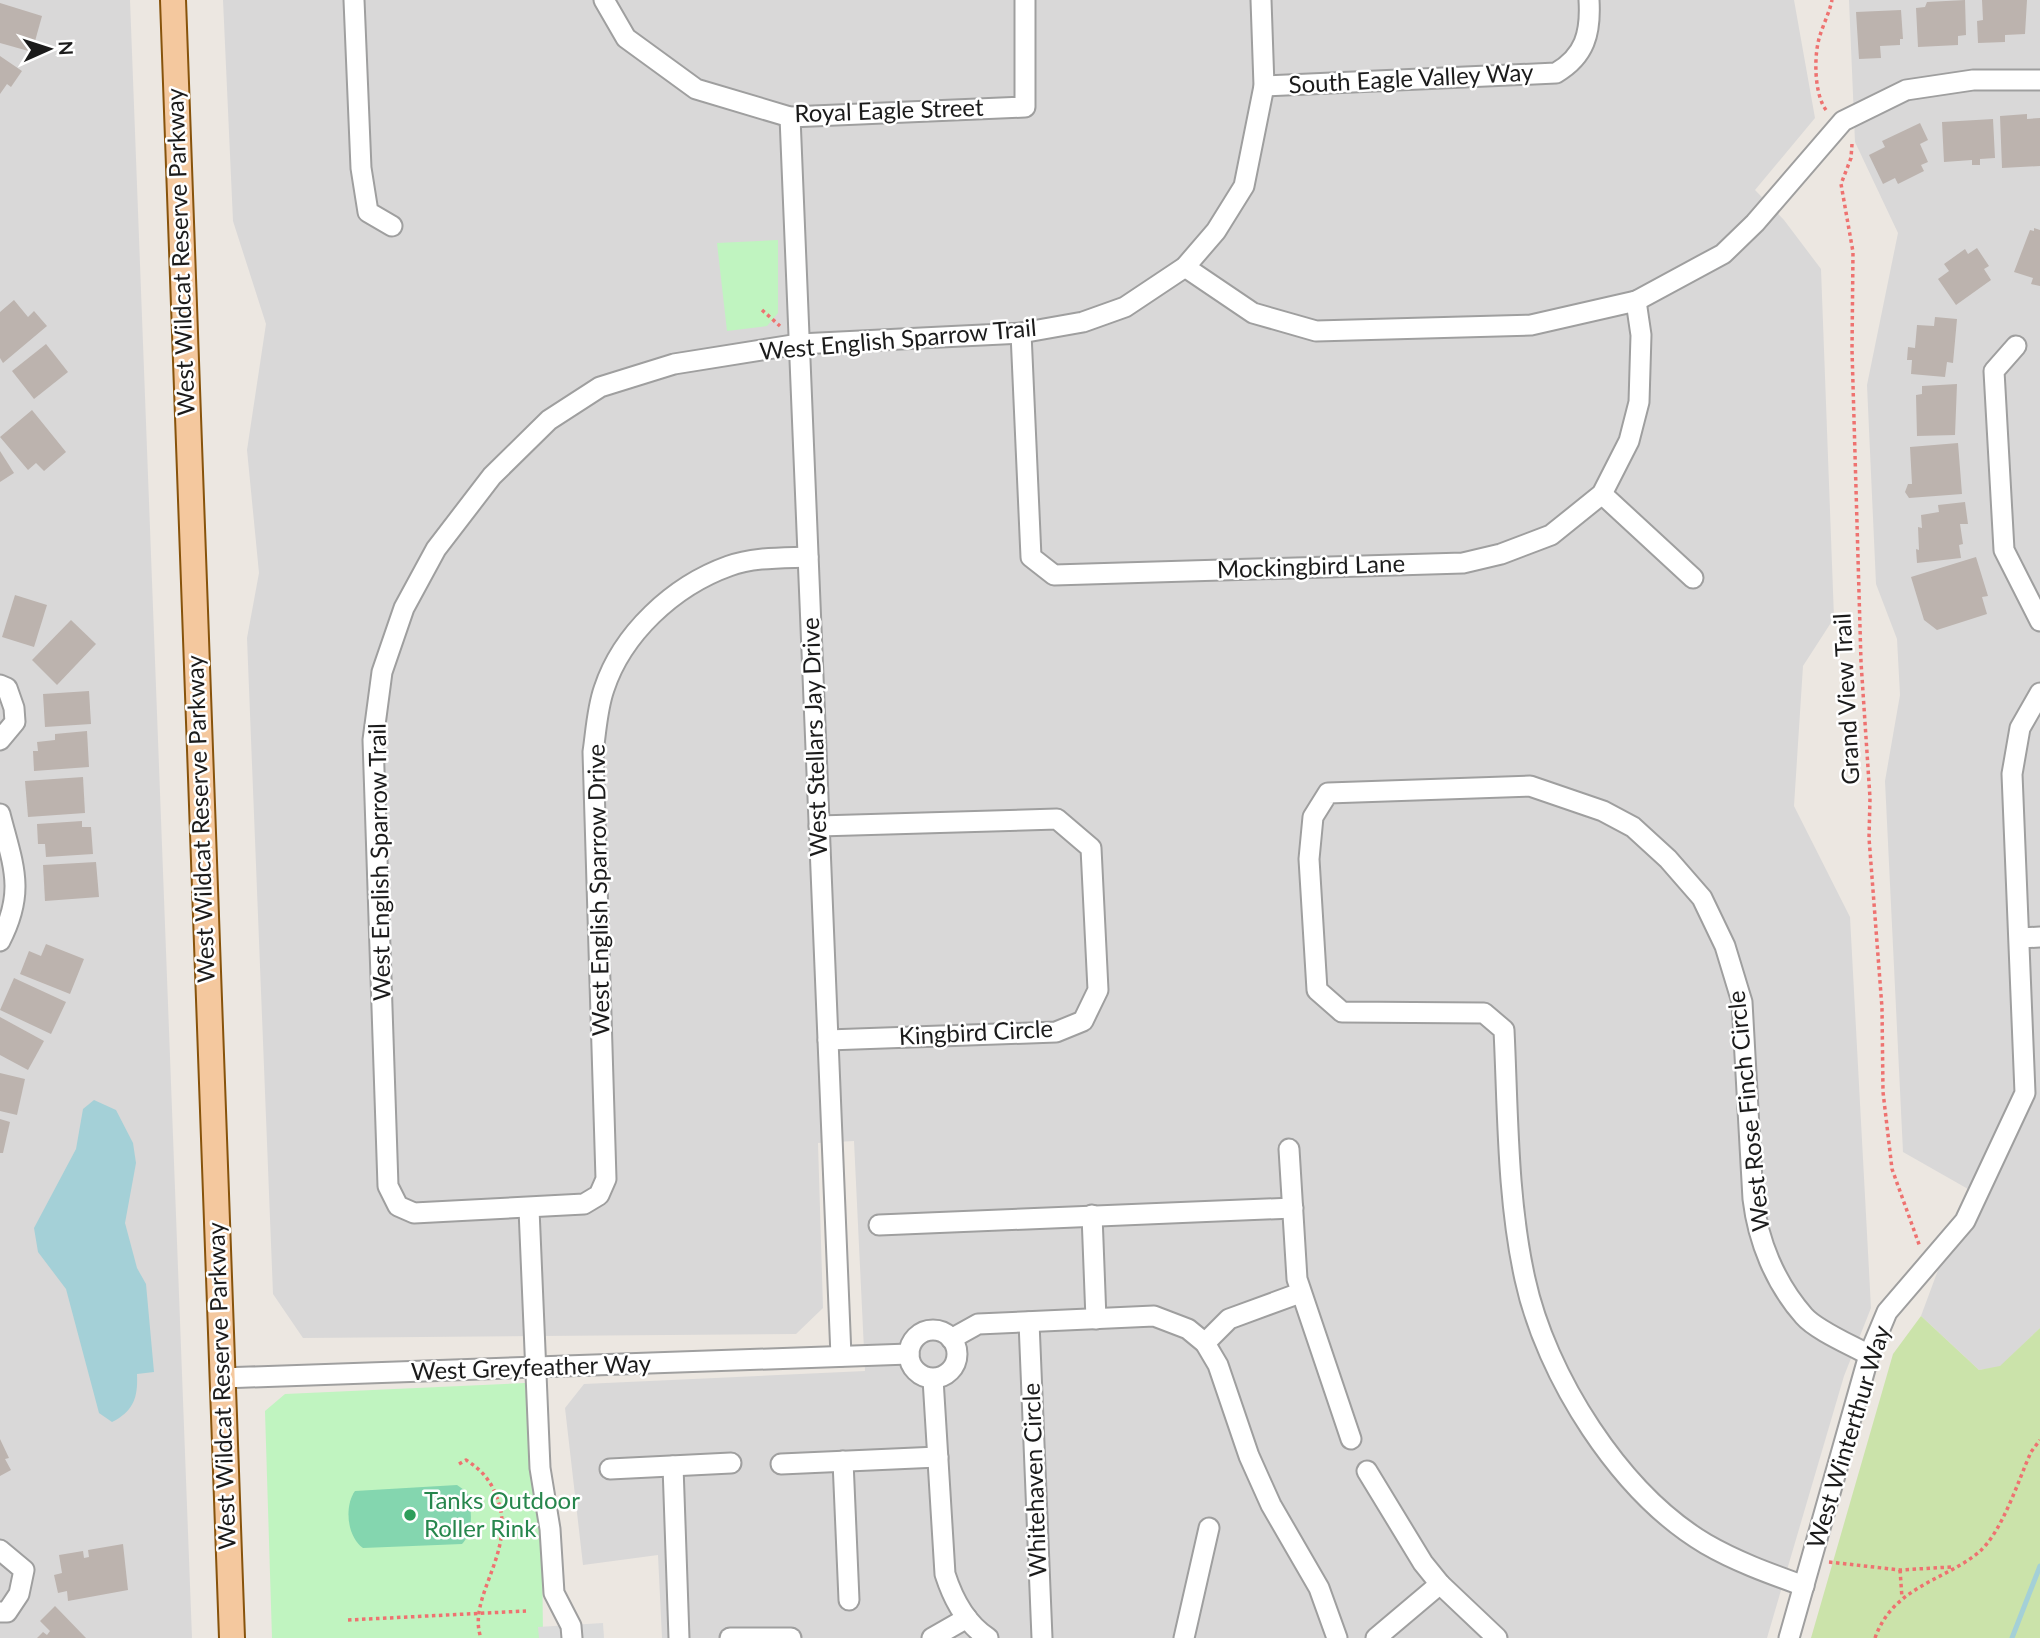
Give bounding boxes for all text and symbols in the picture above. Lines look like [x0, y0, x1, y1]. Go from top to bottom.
north arrow [14, 14, 84, 84]
text: N [55, 40, 78, 56]
street label: South Eagle Valley Way [1288, 57, 1535, 98]
street label: West Wildcat Reserve Parkway [159, 87, 200, 416]
street label: Royal Eagle Street [794, 92, 984, 127]
street label: West English Sparrow Trail [758, 312, 1038, 365]
street label: Mockingbird Lane [1216, 548, 1405, 583]
street label: Grand View Trail [1827, 613, 1864, 786]
street label: West Stellars Jay Drive [795, 617, 832, 857]
street label: West Wildcat Reserve Parkway [179, 654, 220, 983]
street label: West English Sparrow Trail [362, 723, 395, 1001]
street label: West English Sparrow Drive [580, 744, 615, 1036]
street label: West Rose Finch Circle [1720, 989, 1775, 1233]
street label: Kingbird Circle [898, 1013, 1054, 1050]
street label: West Wildcat Reserve Parkway [200, 1221, 241, 1550]
street label: West Winterthur Way [1800, 1321, 1895, 1552]
street label: West Greyfeather Way [410, 1348, 652, 1385]
street label: Whitehaven Circle [1016, 1382, 1051, 1578]
place label: Tanks Outdoor Roller Rink [424, 1485, 580, 1542]
marker: Tanks Outdoor Roller Rink [402, 1507, 418, 1523]

